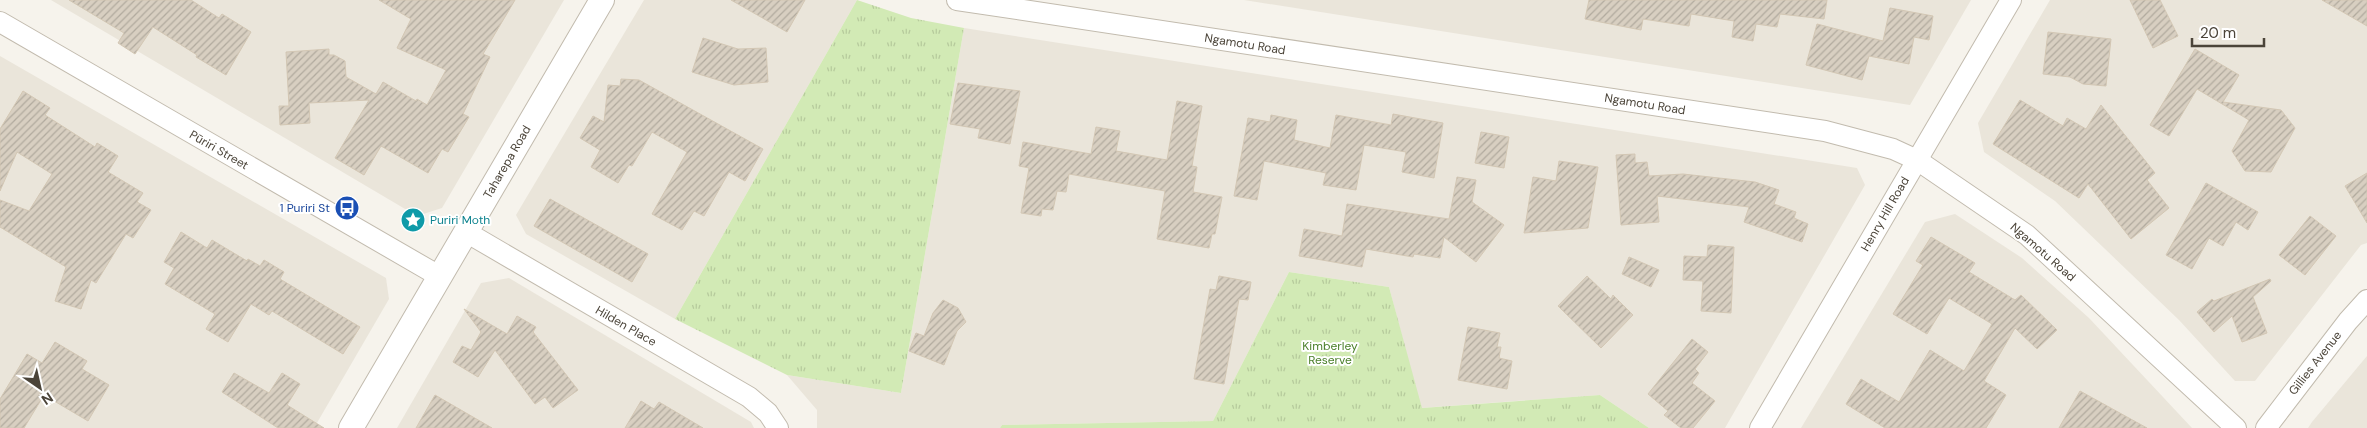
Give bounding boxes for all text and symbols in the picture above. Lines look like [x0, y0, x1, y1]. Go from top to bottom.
scale bar [2192, 15, 2264, 47]
text: 20 m [2200, 23, 2236, 43]
street label: Ngamotu Road [1203, 30, 1287, 58]
street label: Ngamotu Road [1603, 90, 1687, 118]
street label: Taharepa Road [480, 122, 534, 202]
street label: Pūriri Street [187, 127, 252, 173]
street label: Henry Hill Road [1857, 174, 1913, 254]
bus stop icon: 1 Puriri St [334, 195, 360, 221]
place label: 1 Puriri St [280, 200, 330, 216]
place icon: Puriri Moth [400, 207, 426, 233]
place label: Puriri Moth [430, 212, 490, 228]
street label: Ngamotu Road [2007, 219, 2079, 285]
street label: Hilden Place [593, 302, 660, 350]
street label: Gillies Avenue [2285, 328, 2345, 398]
park label: Kimberley Reserve [1302, 338, 1358, 368]
north arrow [15, 363, 65, 413]
text: N [38, 388, 57, 409]

